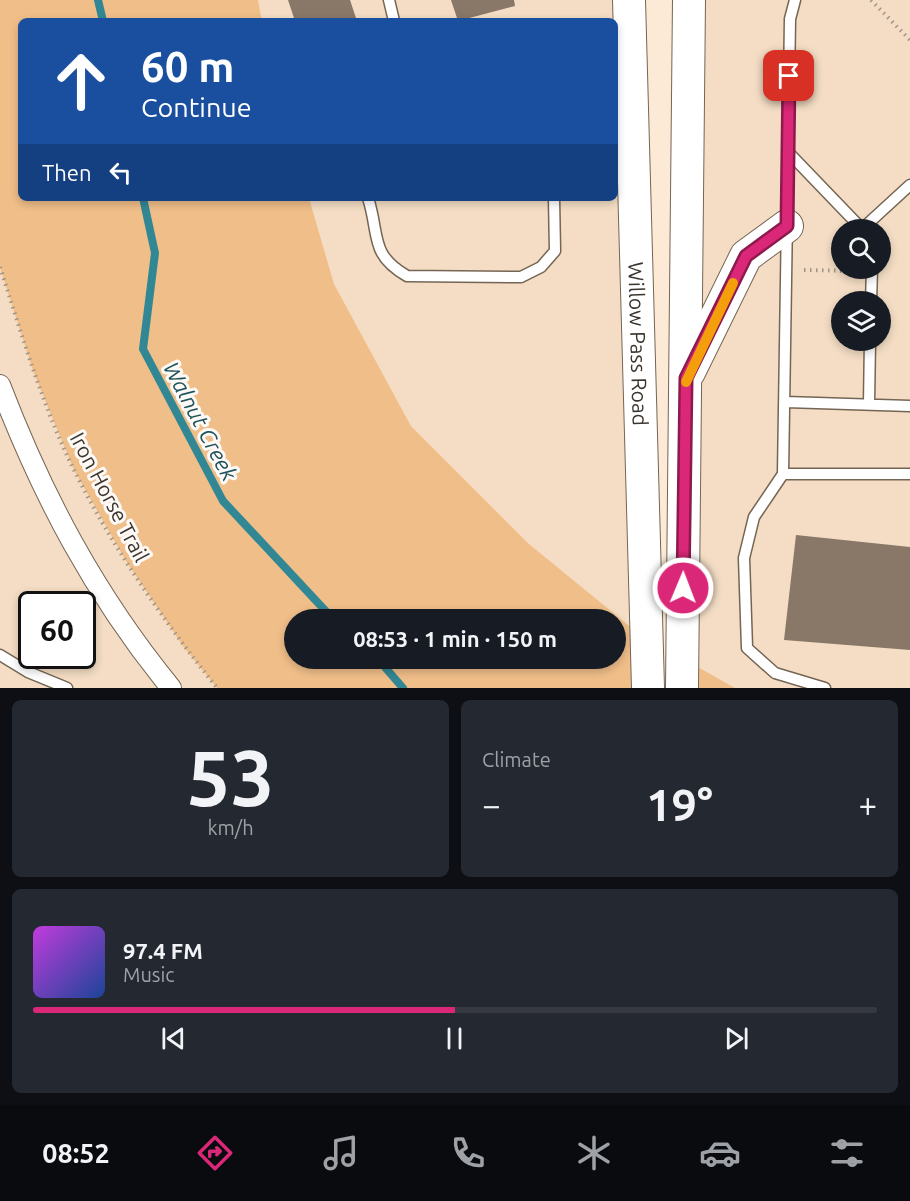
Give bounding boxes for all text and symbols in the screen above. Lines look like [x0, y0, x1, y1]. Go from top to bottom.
icon: ahead [42, 42, 120, 120]
text: 60 m [141, 43, 235, 90]
pin [763, 50, 814, 101]
icon: arrive [772, 59, 805, 92]
text: Continue [141, 92, 252, 122]
icon: left [104, 156, 137, 189]
text: Then [42, 160, 92, 185]
map controls [831, 219, 891, 351]
button: search [831, 219, 891, 279]
street label: Willow Pass Road [624, 262, 653, 426]
button: layers [831, 291, 891, 351]
water label: Walnut Creek [159, 357, 243, 485]
street label: Iron Horse Trail [66, 428, 154, 566]
position arrow [651, 556, 715, 620]
speed limit sign: 60 [18, 591, 96, 669]
text: 08:53 · 1 min · 150 m [353, 626, 557, 651]
text: 53 [187, 733, 274, 821]
text: Climate [482, 748, 551, 771]
text: 19° [646, 779, 713, 830]
text: − [482, 786, 501, 823]
text: + [858, 786, 877, 823]
text: km/h [207, 816, 254, 839]
text: 97.4 FM [123, 938, 203, 963]
text: Music [123, 963, 175, 986]
icon: previous [157, 1022, 190, 1055]
icon: pause [438, 1022, 471, 1055]
icon: next [720, 1022, 753, 1055]
icon: directions [194, 1132, 236, 1174]
icon: music [320, 1132, 362, 1174]
icon: phone [447, 1132, 489, 1174]
icon: climate [573, 1132, 615, 1174]
icon: car [699, 1132, 741, 1174]
icon: filters [826, 1132, 868, 1174]
text: 08:52 [42, 1138, 110, 1168]

